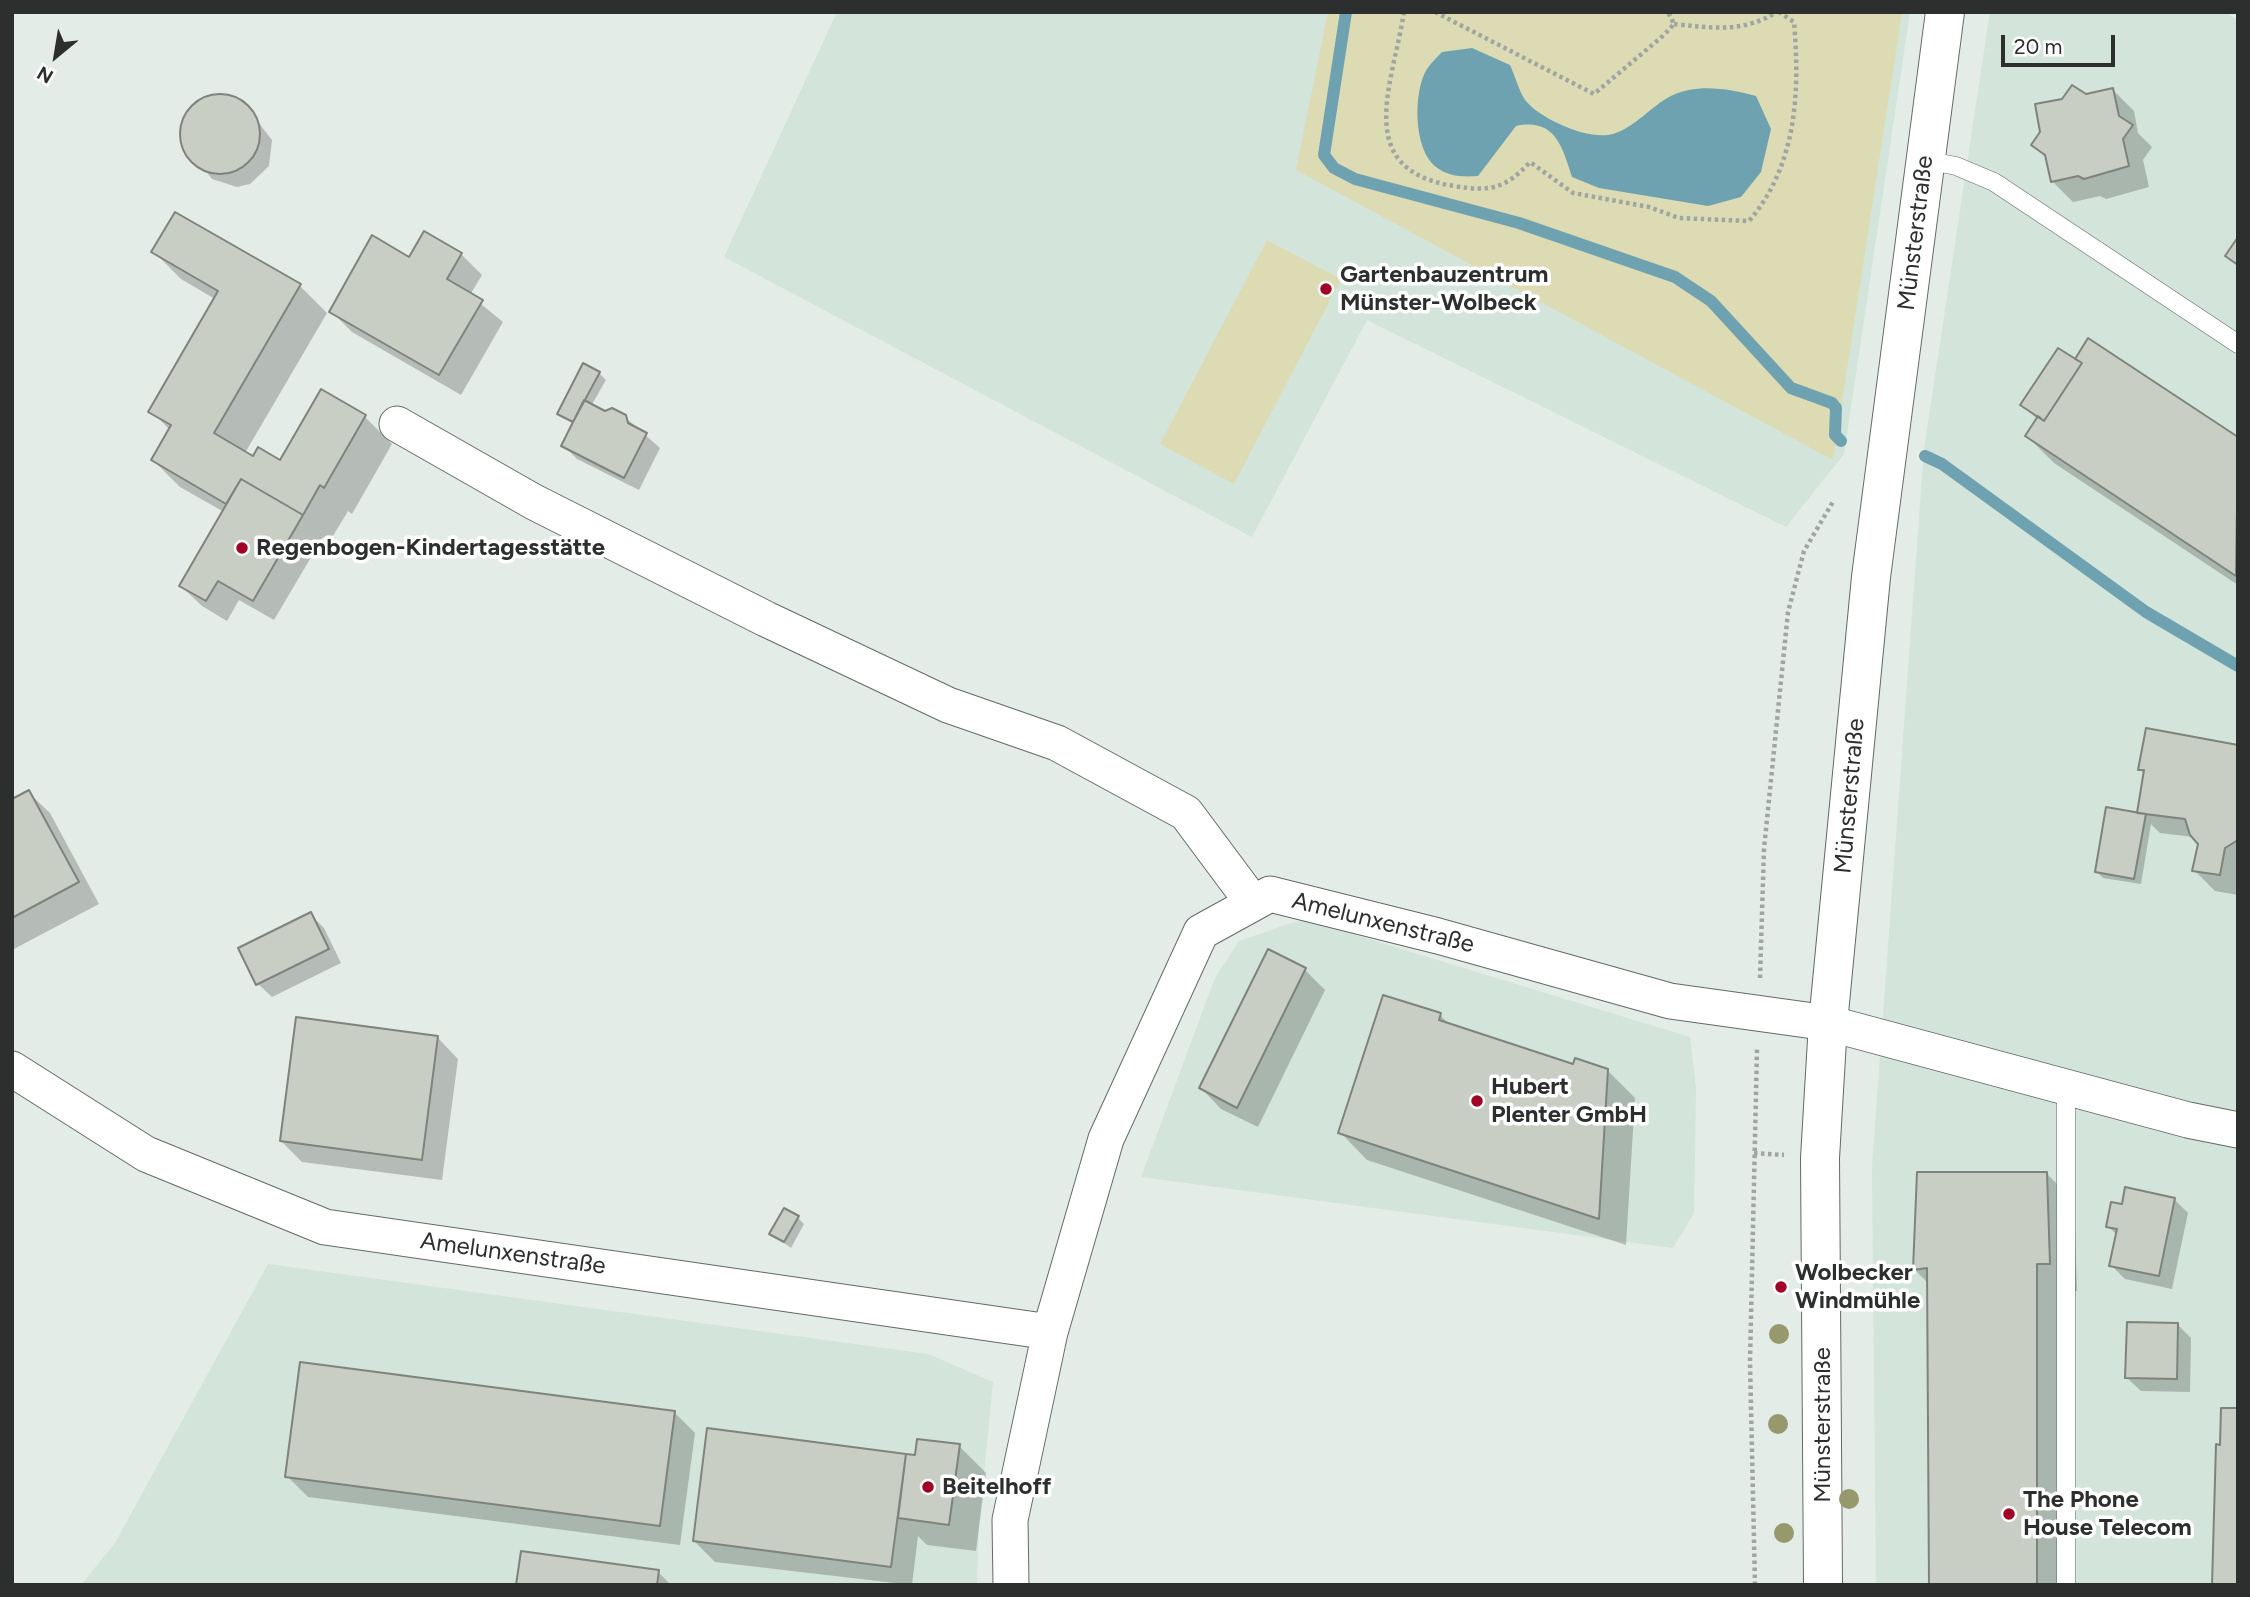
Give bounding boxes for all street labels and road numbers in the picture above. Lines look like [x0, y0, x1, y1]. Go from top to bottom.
street label: Münsterstraße [1892, 154, 1940, 312]
street label: Münsterstraße [1829, 717, 1871, 875]
street label: Amelunxenstraße [1289, 886, 1477, 960]
street label: Amelunxenstraße [418, 1227, 608, 1281]
street label: Münsterstraße [1809, 1347, 1837, 1503]

